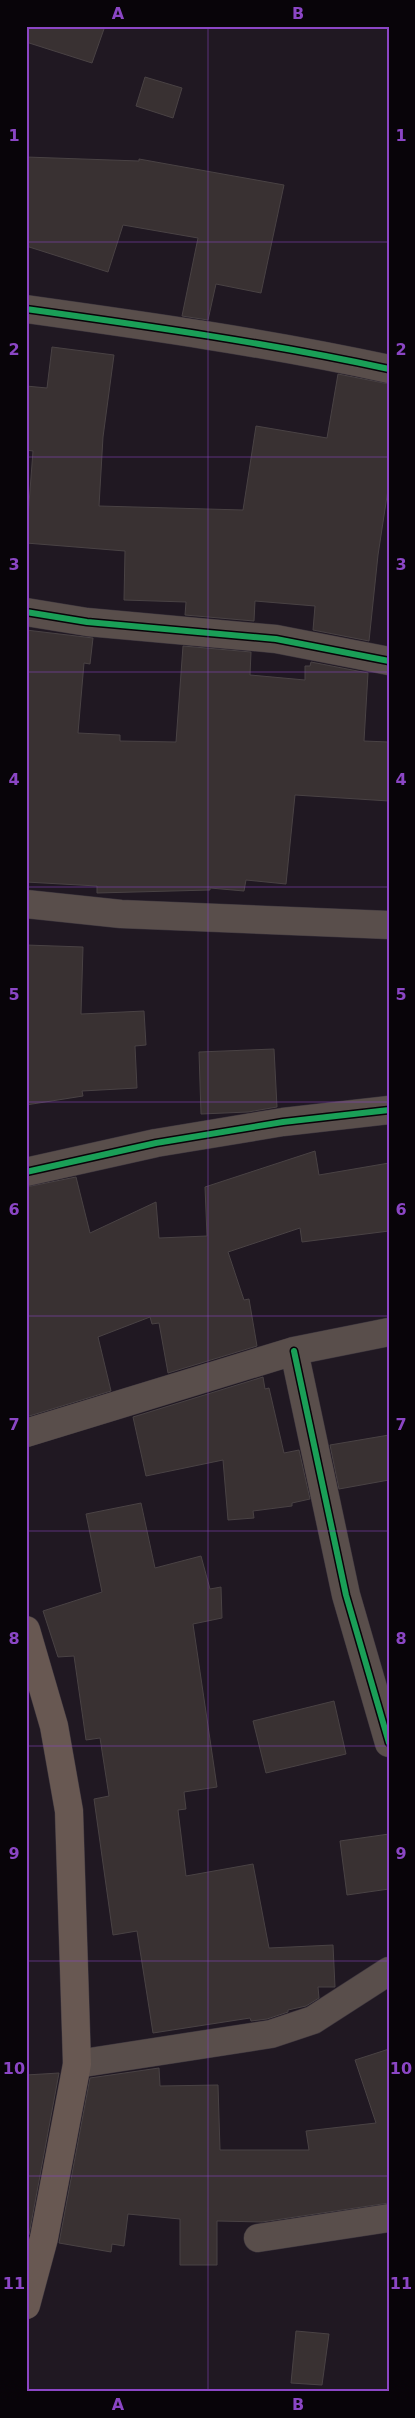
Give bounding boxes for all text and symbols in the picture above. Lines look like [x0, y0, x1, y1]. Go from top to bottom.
text: A [112, 4, 125, 23]
text: B [292, 4, 304, 23]
text: 1 [8, 126, 20, 145]
text: 1 [395, 126, 407, 145]
text: 2 [8, 340, 20, 359]
text: 2 [395, 340, 407, 359]
text: 3 [8, 555, 20, 574]
text: 3 [395, 555, 407, 574]
text: 4 [8, 770, 20, 789]
text: 4 [395, 770, 407, 789]
text: 5 [8, 985, 20, 1004]
text: 5 [395, 985, 407, 1004]
text: 6 [8, 1200, 20, 1219]
text: 6 [395, 1200, 407, 1219]
text: 7 [8, 1415, 20, 1434]
text: 7 [395, 1415, 407, 1434]
text: 8 [8, 1629, 20, 1648]
text: 8 [395, 1629, 407, 1648]
text: 9 [8, 1844, 20, 1863]
text: 9 [395, 1844, 407, 1863]
text: 10 [3, 2059, 25, 2078]
text: 10 [390, 2059, 412, 2078]
text: 11 [3, 2274, 25, 2293]
text: 11 [390, 2274, 412, 2293]
text: A [112, 2395, 125, 2414]
text: B [292, 2395, 304, 2414]

